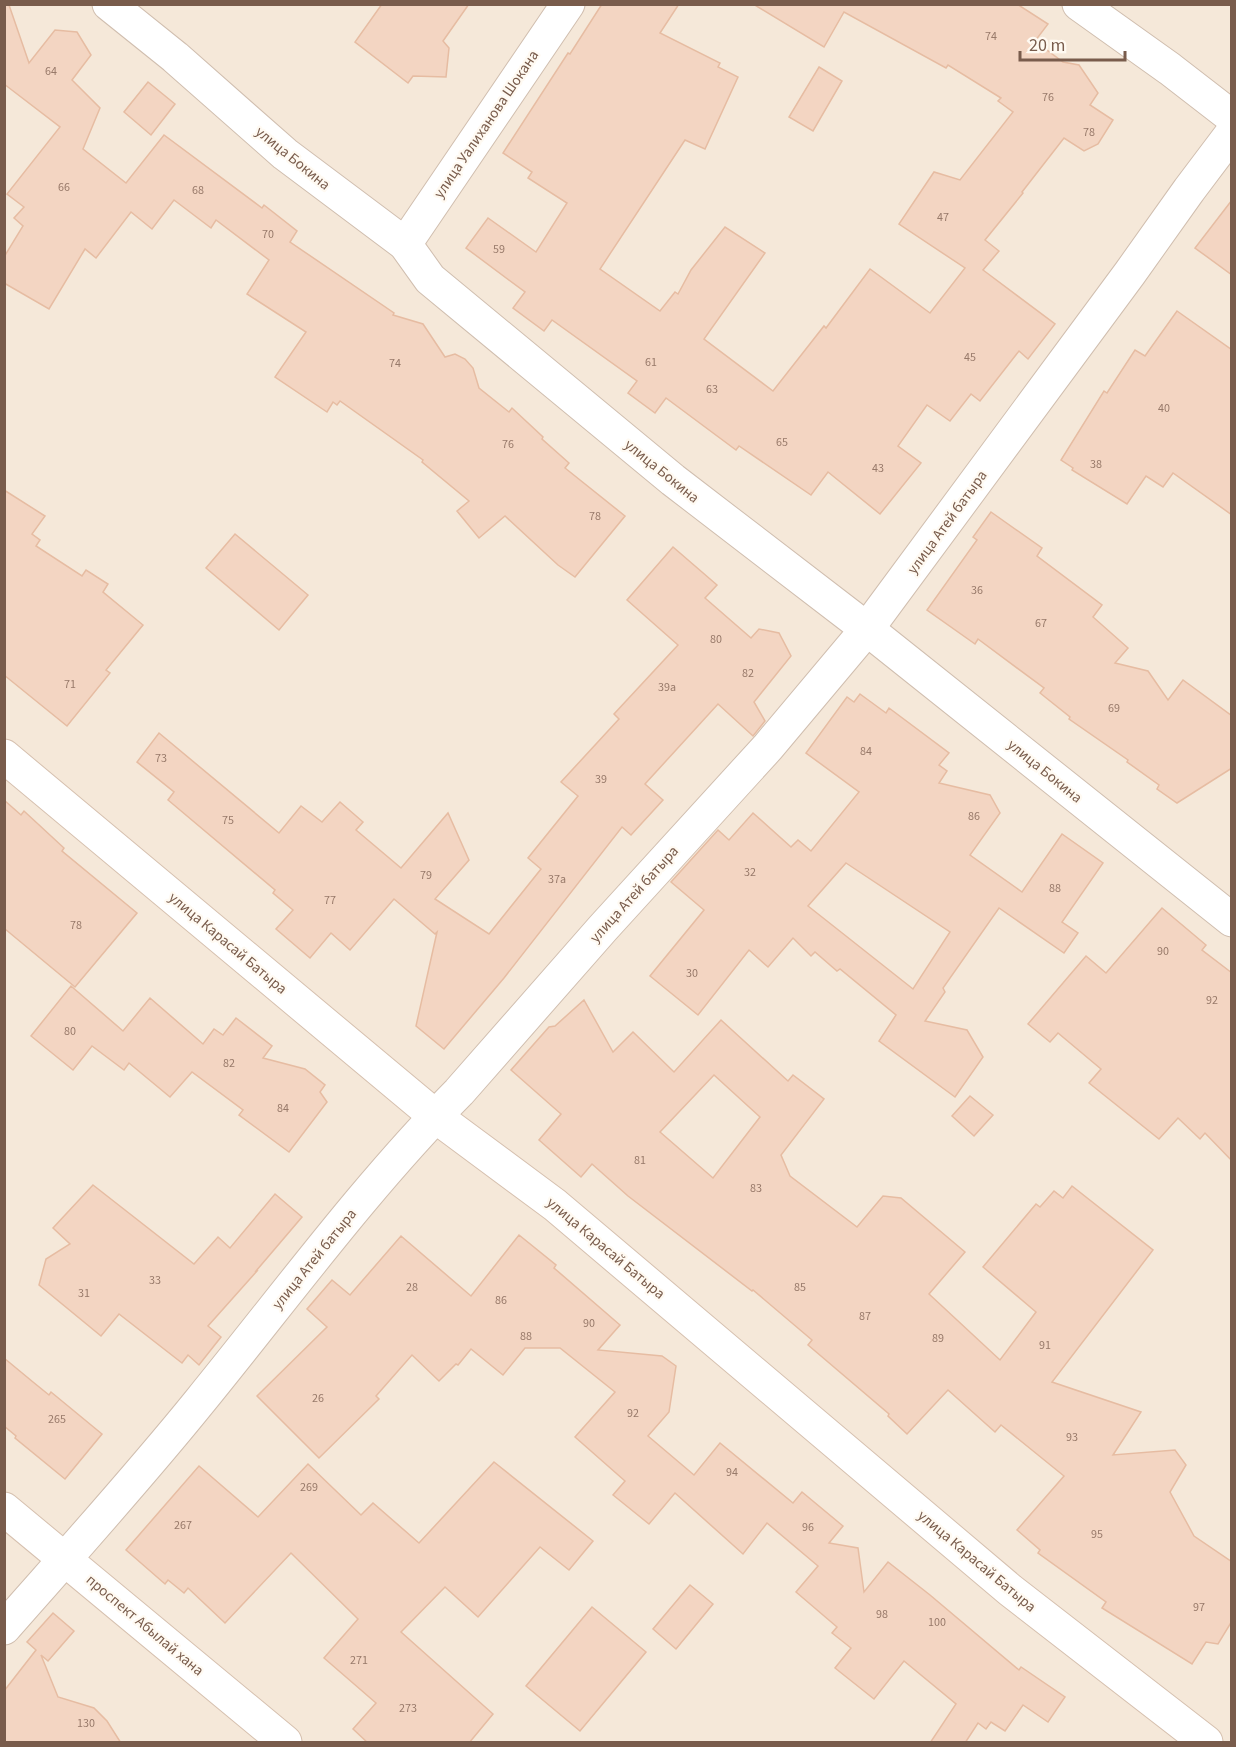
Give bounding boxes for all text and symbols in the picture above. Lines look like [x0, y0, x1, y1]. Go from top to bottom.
scale bar [1020, 24, 1125, 62]
house number: 74 [985, 28, 997, 45]
text: 20 m [1029, 33, 1065, 58]
street label: улица Уалиханова Шокана [429, 46, 544, 203]
house number: 64 [45, 63, 57, 80]
house number: 76 [1042, 89, 1054, 106]
street label: улица Бокина [251, 122, 335, 195]
house number: 78 [1083, 124, 1095, 141]
house number: 66 [58, 179, 70, 196]
house number: 68 [192, 182, 204, 199]
house number: 47 [937, 209, 949, 226]
house number: 70 [262, 226, 274, 243]
house number: 59 [493, 241, 505, 258]
house number: 45 [964, 349, 976, 366]
house number: 61 [645, 354, 657, 371]
house number: 74 [389, 355, 401, 372]
house number: 63 [706, 381, 718, 398]
house number: 40 [1158, 400, 1170, 417]
house number: 65 [776, 434, 788, 451]
street label: улица Бокина [620, 435, 704, 508]
house number: 76 [502, 436, 514, 453]
house number: 38 [1090, 456, 1102, 473]
house number: 43 [872, 460, 884, 477]
street label: улица Атей батыра [902, 466, 992, 579]
house number: 78 [589, 508, 601, 525]
house number: 36 [971, 582, 983, 599]
house number: 67 [1035, 615, 1047, 632]
house number: 80 [710, 631, 722, 648]
house number: 82 [742, 665, 754, 682]
house number: 71 [64, 676, 76, 693]
house number: 39а [658, 679, 676, 696]
house number: 69 [1108, 700, 1120, 717]
street label: улица Бокина [1003, 735, 1087, 808]
house number: 84 [860, 743, 872, 760]
house number: 73 [155, 750, 167, 767]
house number: 39 [595, 771, 607, 788]
house number: 86 [968, 808, 980, 825]
house number: 75 [222, 812, 234, 829]
street label: улица Атей батыра [585, 841, 684, 947]
house number: 32 [744, 864, 756, 881]
house number: 79 [420, 867, 432, 884]
house number: 37а [548, 871, 566, 888]
house number: 88 [1049, 880, 1061, 897]
street label: улица Карасай Батыра [164, 888, 291, 999]
house number: 77 [324, 892, 336, 909]
house number: 78 [70, 917, 82, 934]
house number: 90 [1157, 943, 1169, 960]
house number: 30 [686, 965, 698, 982]
house number: 92 [1206, 992, 1218, 1009]
house number: 80 [64, 1023, 76, 1040]
house number: 82 [223, 1055, 235, 1072]
house number: 84 [277, 1100, 289, 1117]
house number: 81 [634, 1152, 646, 1169]
house number: 83 [750, 1180, 762, 1197]
street label: улица Карасай Батыра [542, 1193, 669, 1304]
street label: улица Атей батыра [267, 1205, 362, 1314]
house number: 33 [149, 1272, 161, 1289]
house number: 28 [406, 1279, 418, 1296]
house number: 85 [794, 1279, 806, 1296]
house number: 31 [78, 1285, 90, 1302]
house number: 86 [495, 1292, 507, 1309]
house number: 87 [859, 1308, 871, 1325]
house number: 90 [583, 1315, 595, 1332]
house number: 88 [520, 1328, 532, 1345]
house number: 89 [932, 1330, 944, 1347]
house number: 91 [1039, 1337, 1051, 1354]
house number: 26 [312, 1390, 324, 1407]
house number: 92 [627, 1405, 639, 1422]
house number: 265 [48, 1411, 66, 1428]
house number: 93 [1066, 1429, 1078, 1446]
house number: 94 [726, 1464, 738, 1481]
house number: 269 [300, 1479, 318, 1496]
street label: улица Карасай Батыра [913, 1506, 1040, 1617]
house number: 267 [174, 1517, 192, 1534]
house number: 96 [802, 1519, 814, 1536]
house number: 95 [1091, 1526, 1103, 1543]
street label: проспект Абылай хана [81, 1570, 208, 1681]
house number: 97 [1193, 1599, 1205, 1616]
house number: 98 [876, 1606, 888, 1623]
house number: 100 [928, 1614, 946, 1631]
house number: 271 [350, 1652, 368, 1669]
house number: 273 [399, 1700, 417, 1717]
house number: 130 [77, 1715, 95, 1732]

